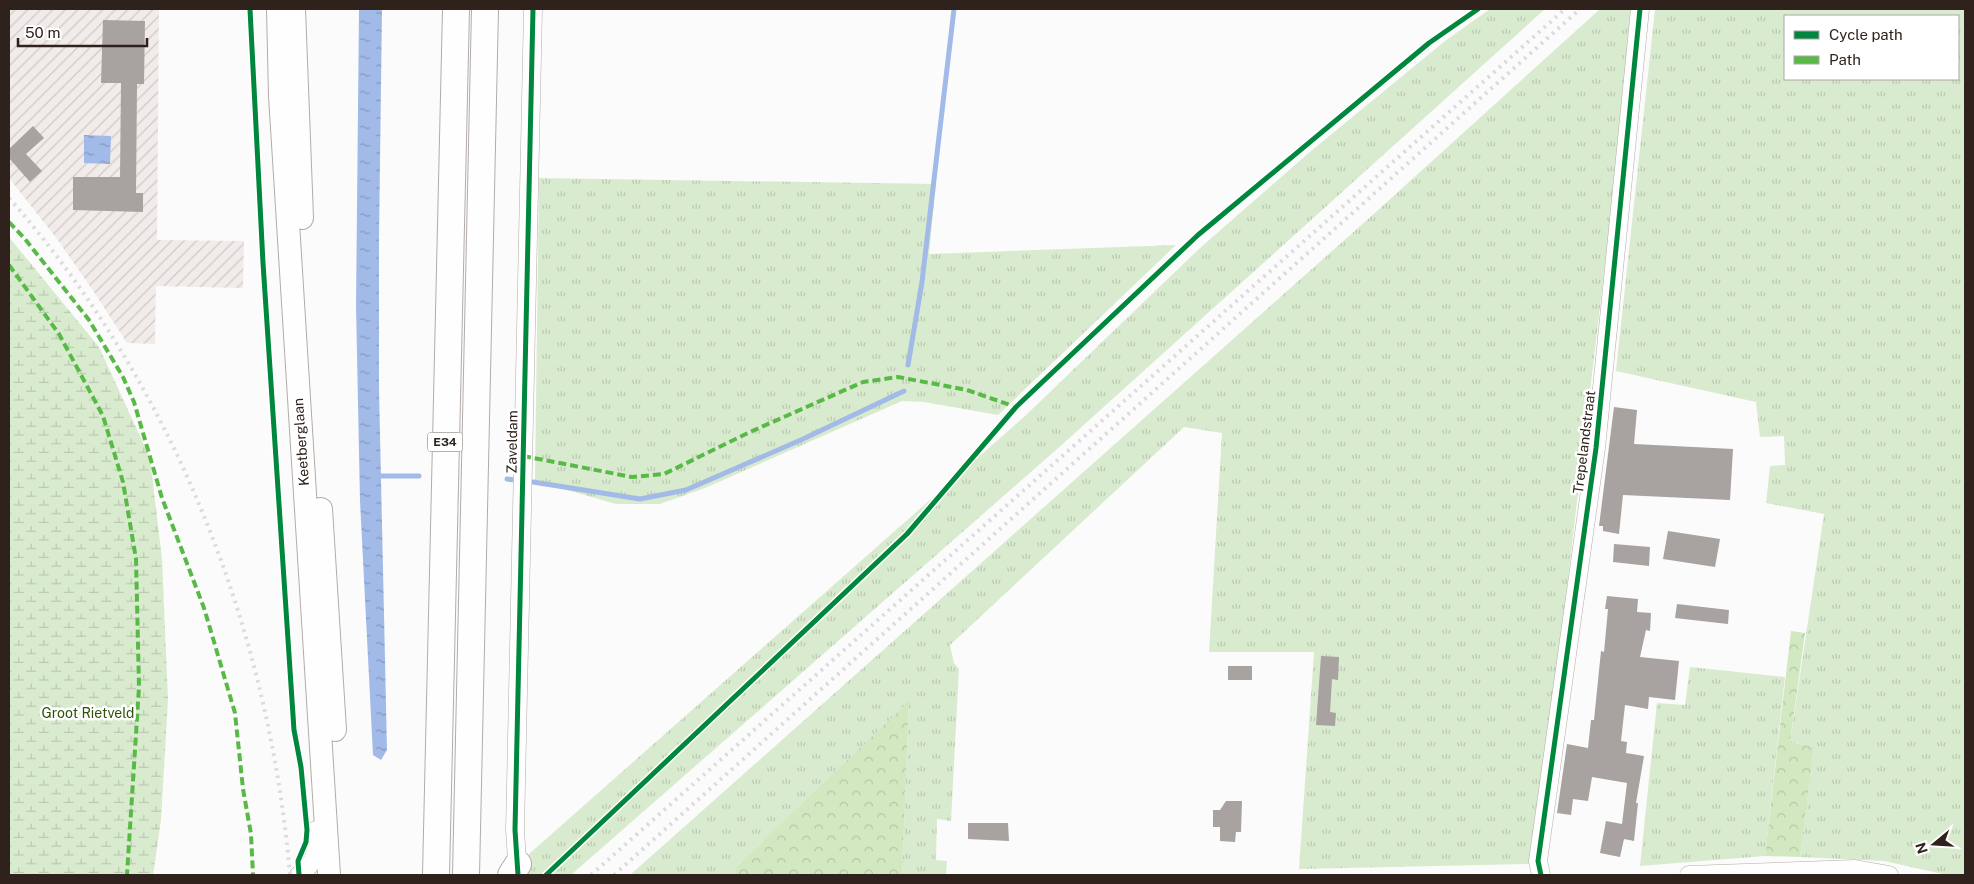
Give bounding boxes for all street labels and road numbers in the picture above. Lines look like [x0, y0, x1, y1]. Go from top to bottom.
street label: Trepelandstraat [1570, 389, 1598, 495]
street label: Keetberglaan [290, 398, 312, 486]
street label: Zaveldam [503, 410, 521, 474]
road number: E34 [428, 432, 462, 452]

